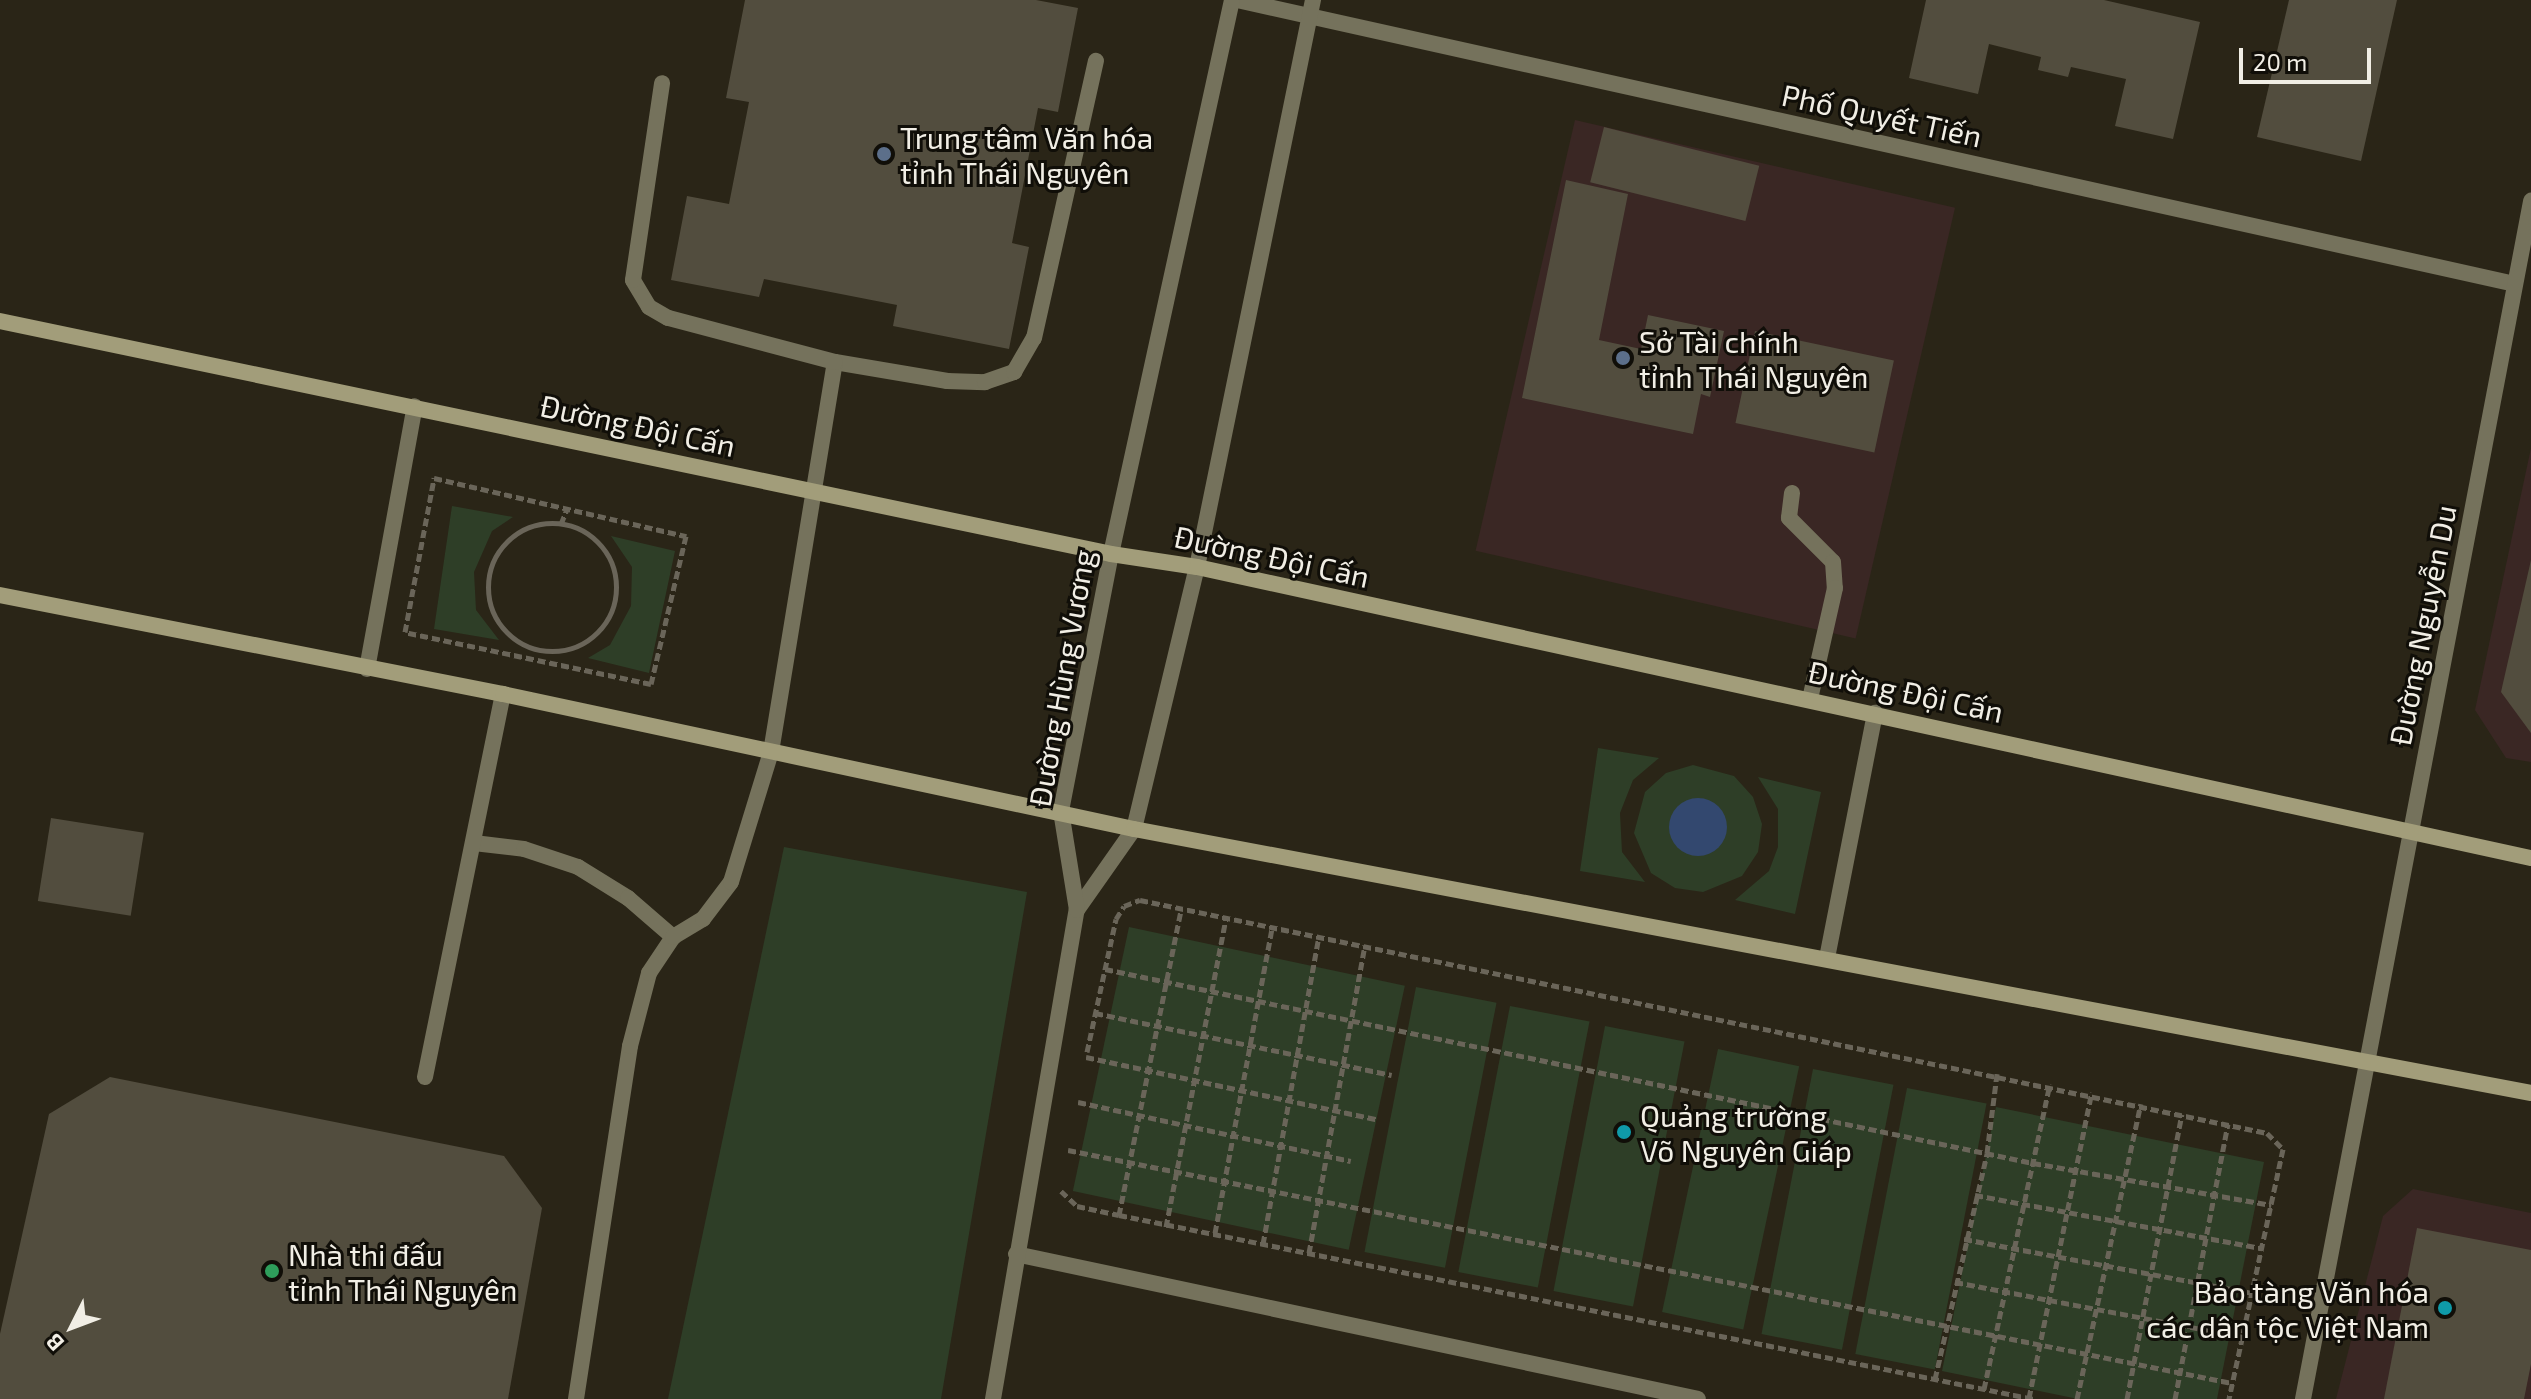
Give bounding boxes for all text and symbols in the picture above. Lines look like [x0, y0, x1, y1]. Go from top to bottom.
scale bar [2243, 32, 2375, 82]
text: 20 m [2253, 47, 2307, 76]
street label: Phố Quyết Tiến [1778, 76, 1986, 154]
place label: Trung tâm Văn hóa tỉnh Thái Nguyên [900, 119, 1154, 190]
marker: Trung tâm Văn hóa tỉnh Thái Nguyên [875, 145, 893, 163]
place label: Sở Tài chính tỉnh Thái Nguyên [1639, 323, 1869, 394]
marker: Sở Tài chính tỉnh Thái Nguyên [1614, 349, 1632, 367]
street label: Đường Đội Cấn [537, 387, 739, 463]
street label: Đường Nguyễn Du [2381, 502, 2463, 748]
street label: Đường Đội Cấn [1171, 518, 1373, 594]
street label: Đường Hùng Vương [1021, 546, 1101, 810]
street label: Đường Đội Cấn [1805, 653, 2007, 729]
place label: Quảng trường Võ Nguyên Giáp [1640, 1097, 1852, 1168]
marker: Quảng trường Võ Nguyên Giáp [1615, 1123, 1633, 1141]
place label: Nhà thi đấu tỉnh Thái Nguyên [288, 1236, 518, 1306]
marker: Nhà thi đấu tỉnh Thái Nguyên [263, 1262, 281, 1280]
place label: Bảo tàng Văn hóa các dân tộc Việt Nam [2145, 1273, 2429, 1344]
north arrow [32, 1287, 112, 1367]
marker: Bảo tàng Văn hóa các dân tộc Việt Nam [2436, 1299, 2454, 1317]
text: B [40, 1329, 69, 1357]

